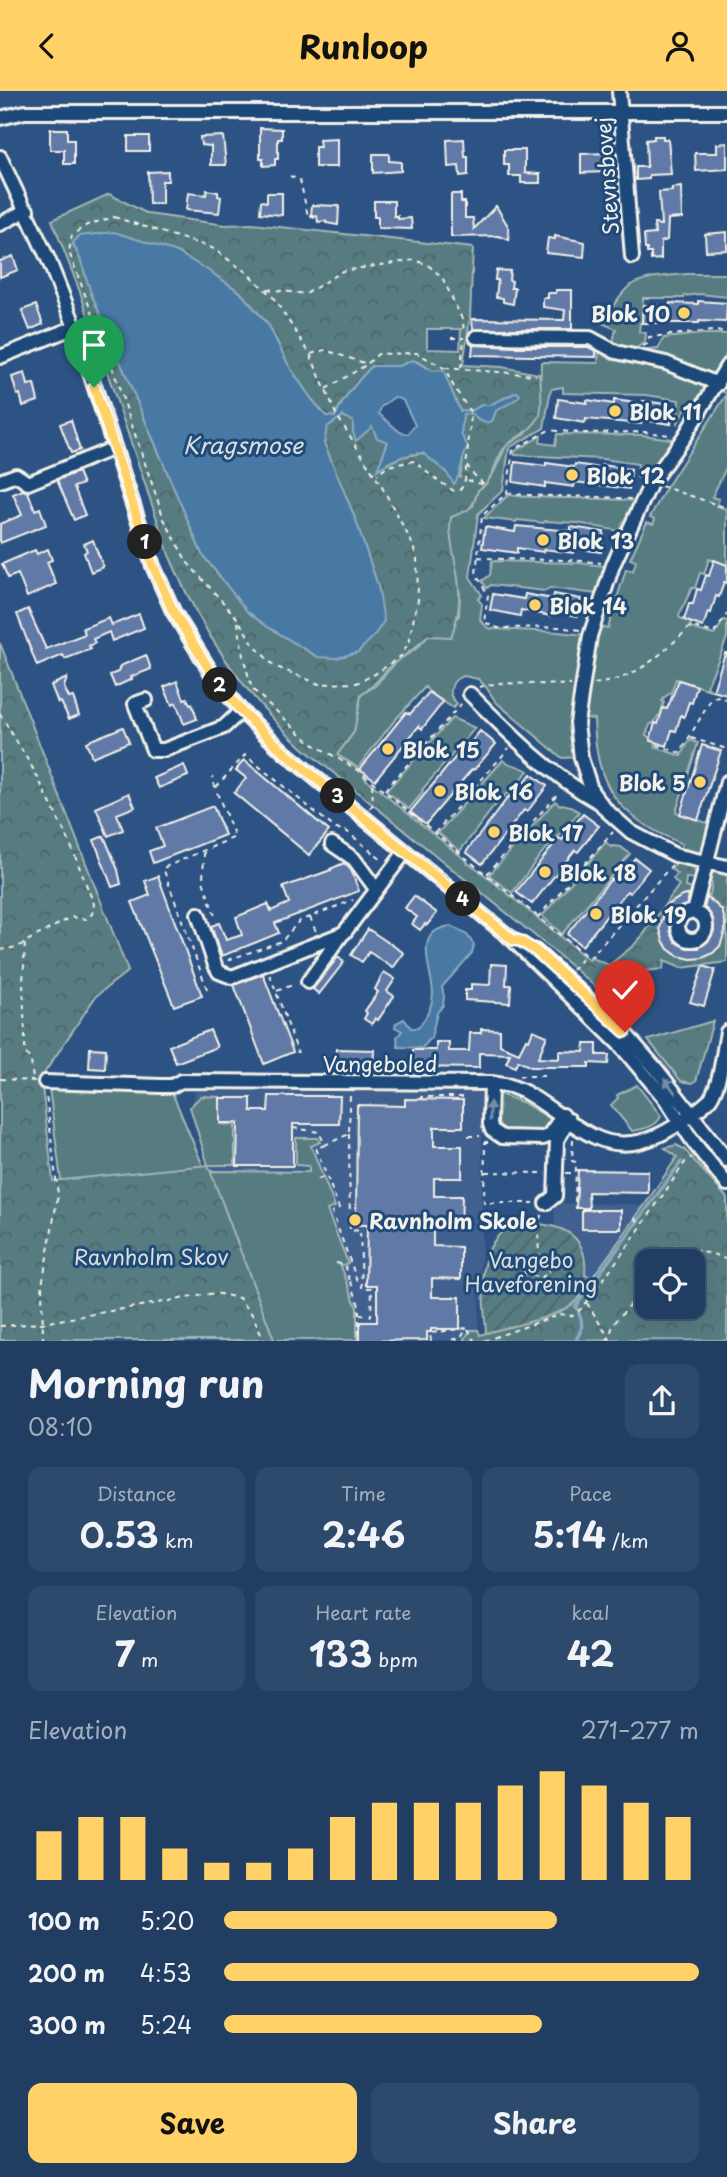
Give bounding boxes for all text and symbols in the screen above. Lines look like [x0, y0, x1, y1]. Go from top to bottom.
text: Runloop [299, 22, 428, 70]
icon: back [28, 27, 66, 65]
icon: person [661, 27, 699, 65]
street label: Stevnsbovej [586, 116, 626, 236]
place label: Blok 10 [591, 297, 670, 329]
marker: Blok 10 [676, 305, 692, 321]
pin [64, 315, 124, 387]
icon: arrive [75, 326, 113, 364]
place label: Blok 11 [629, 395, 702, 427]
marker: Blok 11 [607, 403, 623, 419]
water label: Kragsmose [183, 427, 305, 462]
place label: Blok 12 [586, 459, 665, 491]
marker: Blok 12 [564, 467, 580, 483]
place label: Blok 13 [557, 524, 634, 556]
pin: 1 [128, 525, 162, 559]
text: 1 [140, 527, 149, 555]
marker: Blok 13 [535, 532, 551, 548]
place label: Blok 14 [549, 589, 627, 621]
marker: Blok 14 [527, 597, 543, 613]
pin: 2 [202, 667, 238, 703]
text: 2 [213, 670, 226, 698]
place label: Blok 15 [402, 733, 480, 765]
marker: Blok 15 [380, 741, 396, 757]
place label: Blok 5 [618, 766, 686, 798]
marker: Blok 5 [692, 774, 708, 790]
place label: Blok 16 [454, 775, 533, 807]
pin: 3 [320, 779, 356, 813]
text: 3 [331, 781, 344, 809]
marker: Blok 16 [432, 783, 448, 799]
place label: Blok 17 [508, 816, 583, 848]
marker: Blok 17 [486, 824, 502, 840]
place label: Blok 18 [559, 856, 637, 888]
marker: Blok 18 [537, 864, 553, 880]
pin: 4 [446, 881, 480, 917]
text: 4 [456, 884, 469, 912]
place label: Blok 19 [610, 898, 687, 930]
marker: Blok 19 [588, 906, 604, 922]
pin [595, 960, 655, 1032]
icon: check [606, 971, 644, 1009]
street label: Vangeboled [323, 1047, 437, 1079]
one-way arrow [664, 1077, 678, 1095]
one-way arrow [484, 1100, 496, 1122]
place label: Ravnholm Skole [369, 1204, 537, 1236]
marker: Ravnholm Skole [347, 1212, 363, 1228]
park label: Ravnholm Skov [74, 1240, 229, 1272]
park label: Vangebo Haveforening [465, 1243, 597, 1299]
map controls [635, 1249, 705, 1319]
button: locate [635, 1249, 705, 1319]
text: Morning run [28, 1354, 264, 1411]
button: share [625, 1364, 699, 1438]
text: 08:10 [28, 1409, 93, 1444]
text: Distance [97, 1479, 176, 1507]
text: Time [341, 1479, 386, 1507]
text: Pace [569, 1479, 612, 1507]
text: 0.53 [79, 1507, 159, 1560]
text: 2:46 [322, 1507, 405, 1560]
text: 5:14 [533, 1507, 606, 1560]
text: km [159, 1526, 194, 1554]
text: /km [606, 1526, 648, 1554]
text: Elevation [96, 1598, 177, 1626]
text: Heart rate [316, 1598, 411, 1626]
text: kcal [572, 1598, 609, 1626]
text: 7 [115, 1626, 135, 1679]
text: 133 [309, 1626, 372, 1679]
text: 42 [567, 1626, 614, 1679]
text: m [135, 1645, 158, 1673]
text: bpm [372, 1645, 418, 1673]
text: Elevation [28, 1712, 127, 1747]
text: 271–277 m [581, 1712, 699, 1747]
text: 100 m [28, 1903, 100, 1938]
text: 5:20 [140, 1903, 194, 1938]
text: 200 m [28, 1955, 105, 1990]
text: 4:53 [140, 1955, 191, 1990]
text: 300 m [28, 2007, 106, 2042]
text: 5:24 [140, 2007, 192, 2042]
button: Save [28, 2083, 357, 2163]
button: Share [371, 2083, 699, 2163]

